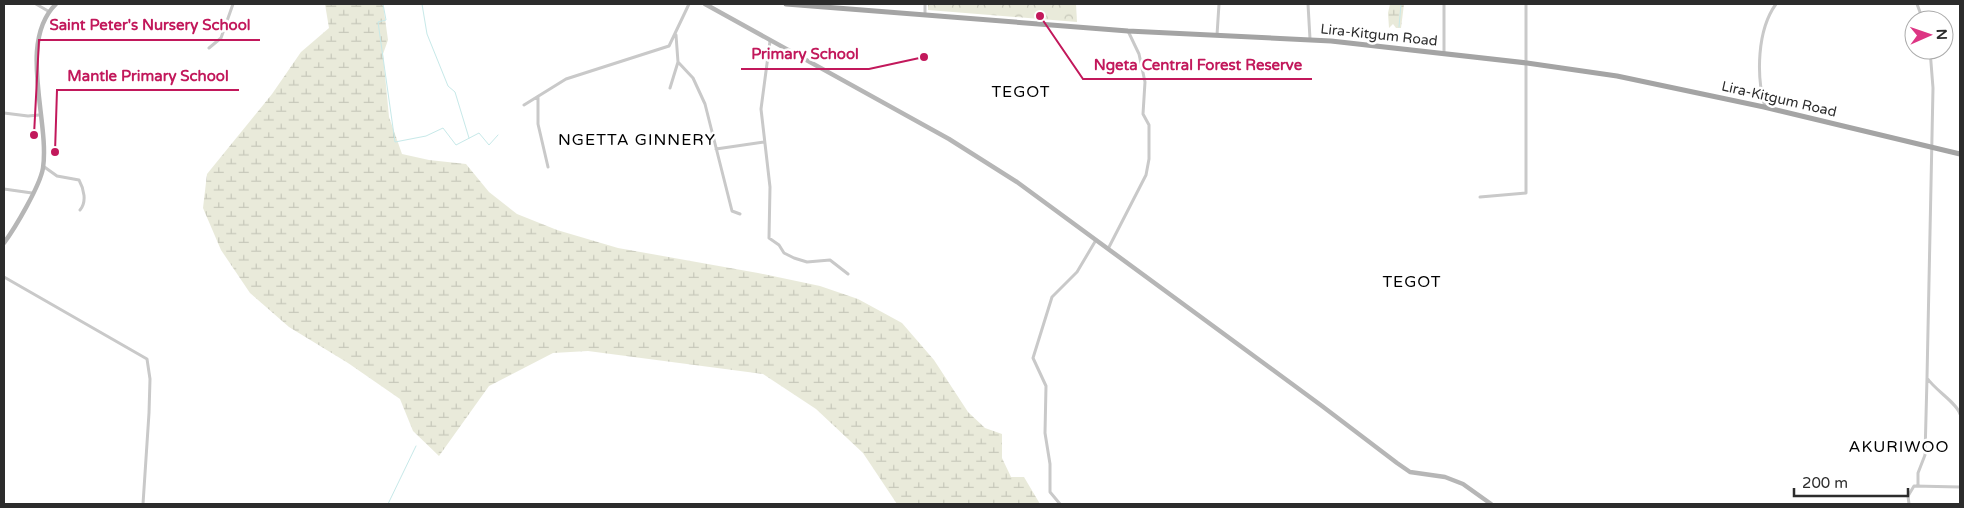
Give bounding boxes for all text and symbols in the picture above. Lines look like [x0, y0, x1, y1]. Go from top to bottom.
callout: Saint Peter's Nursery School [39, 10, 260, 40]
north arrow [1904, 10, 1954, 60]
text: Saint Peter's Nursery School [49, 16, 251, 35]
street label: Lira-Kitgum Road [1320, 20, 1438, 50]
text: N [1933, 29, 1950, 40]
callout: Primary School [741, 39, 869, 69]
text: Primary School [751, 45, 859, 64]
callout: Ngeta Central Forest Reserve [1083, 49, 1312, 79]
text: Ngeta Central Forest Reserve [1094, 56, 1303, 75]
callout: Mantle Primary School [57, 60, 239, 90]
text: Mantle Primary School [67, 67, 229, 86]
street label: Lira-Kitgum Road [1720, 77, 1838, 121]
district label: TEGOT [991, 82, 1051, 102]
district label: NGETTA GINNERY [558, 130, 716, 150]
district label: TEGOT [1382, 272, 1442, 292]
district label: AKURIWOO [1849, 437, 1949, 457]
scale bar [1794, 466, 1908, 498]
text: 200 m [1802, 474, 1848, 492]

